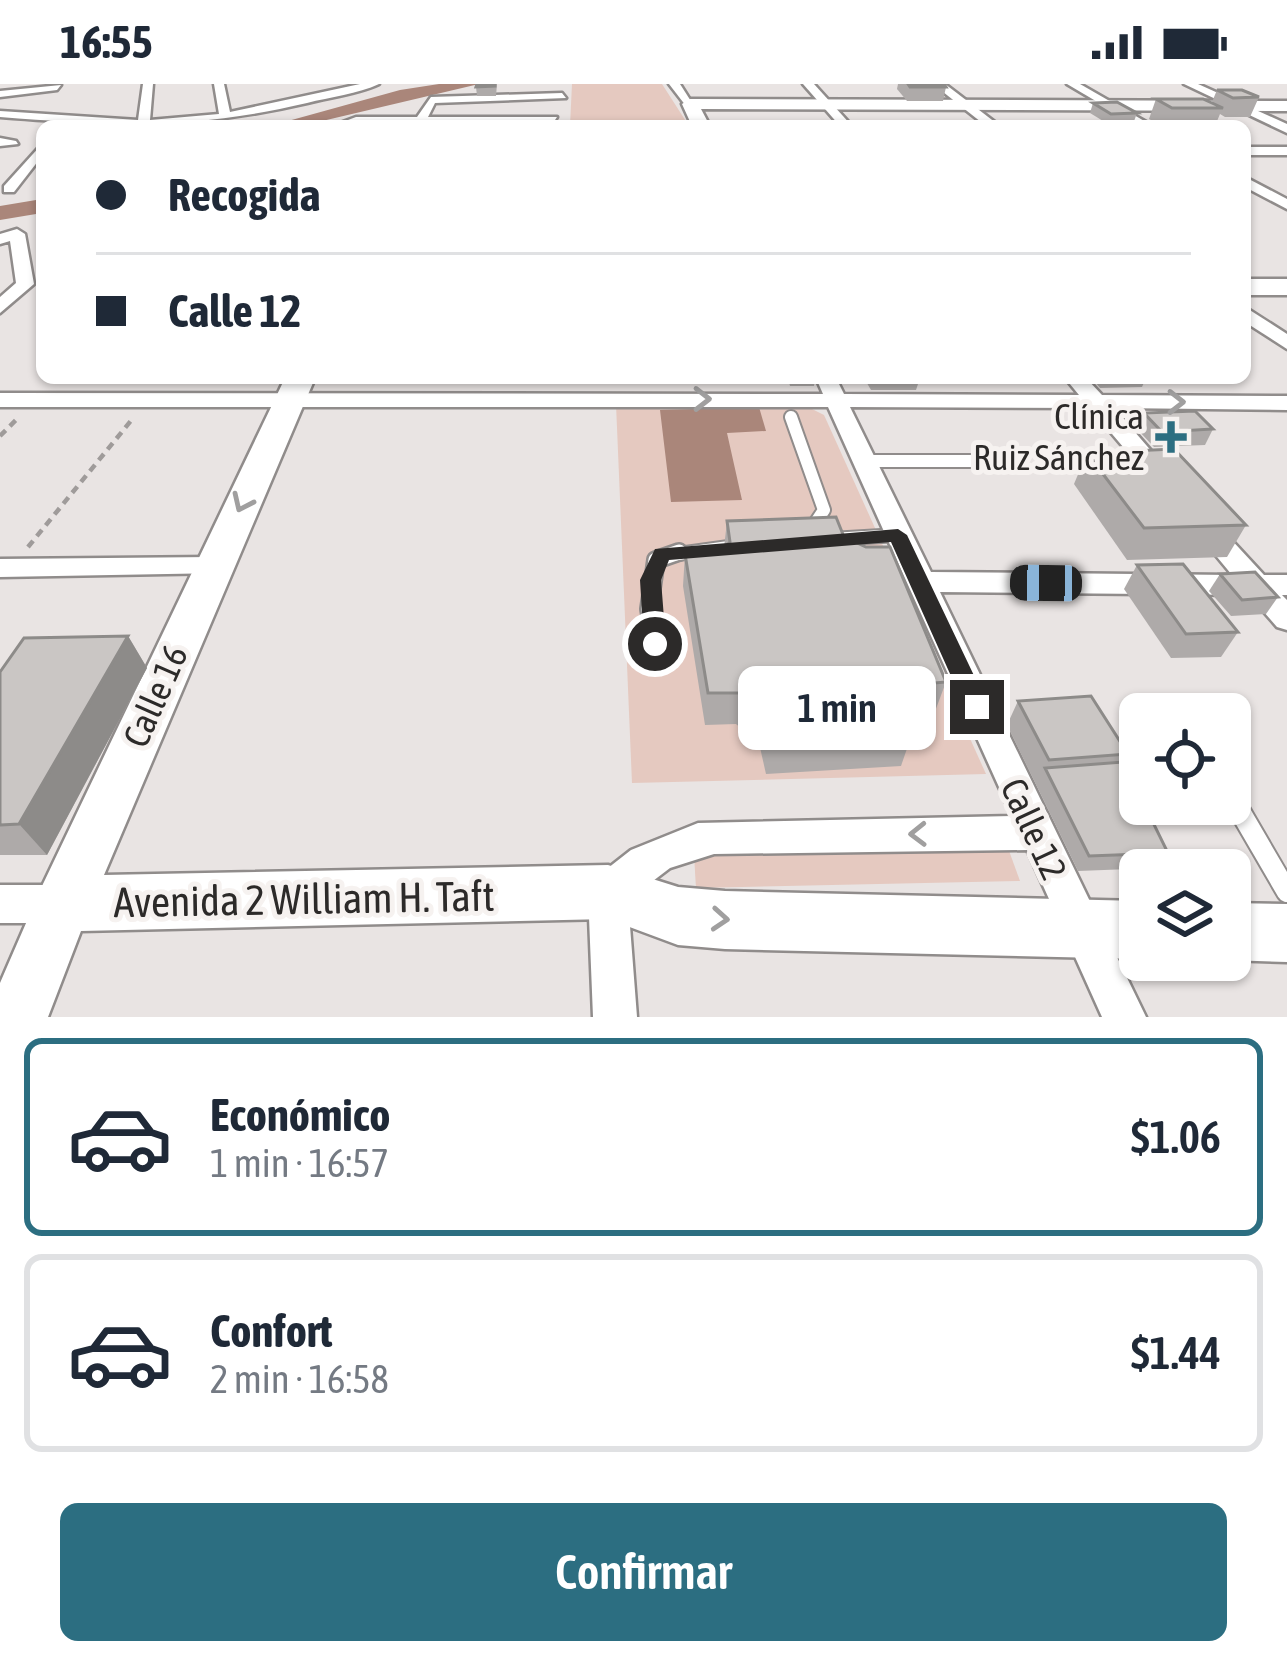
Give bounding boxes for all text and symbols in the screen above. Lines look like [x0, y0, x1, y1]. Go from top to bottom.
text: 16:55 [60, 16, 153, 68]
text: Recogida [168, 169, 320, 221]
text: Calle 12 [168, 285, 301, 337]
one-way arrow [693, 386, 712, 412]
one-way arrow [1168, 389, 1186, 415]
place label: Clínica Ruiz Sánchez [973, 395, 1144, 478]
marker: Clínica Ruiz Sánchez [1155, 421, 1187, 453]
one-way arrow [233, 491, 256, 512]
car [1010, 564, 1082, 602]
route start [628, 617, 682, 671]
street label: Calle 16 [114, 639, 196, 753]
callout: 1 min [737, 665, 935, 749]
route end [950, 680, 1004, 734]
text: 1 min [797, 686, 877, 730]
map controls [1119, 693, 1251, 981]
button: locate [1119, 693, 1251, 825]
street label: Calle 12 [992, 772, 1076, 886]
one-way arrow [908, 821, 927, 847]
button: layers [1119, 849, 1251, 981]
street label: Avenida 2 William H. Taft [113, 872, 495, 926]
one-way arrow [711, 906, 730, 932]
icon: car [66, 1083, 174, 1191]
text: Económico [210, 1089, 391, 1141]
text: $1.06 [1131, 1111, 1221, 1163]
text: 1 min · 16:57 [210, 1141, 389, 1185]
icon: car [66, 1299, 174, 1407]
text: Confort [210, 1305, 333, 1357]
text: $1.44 [1131, 1327, 1221, 1379]
text: 2 min · 16:58 [210, 1357, 389, 1401]
button: Confirmar [60, 1503, 1227, 1641]

